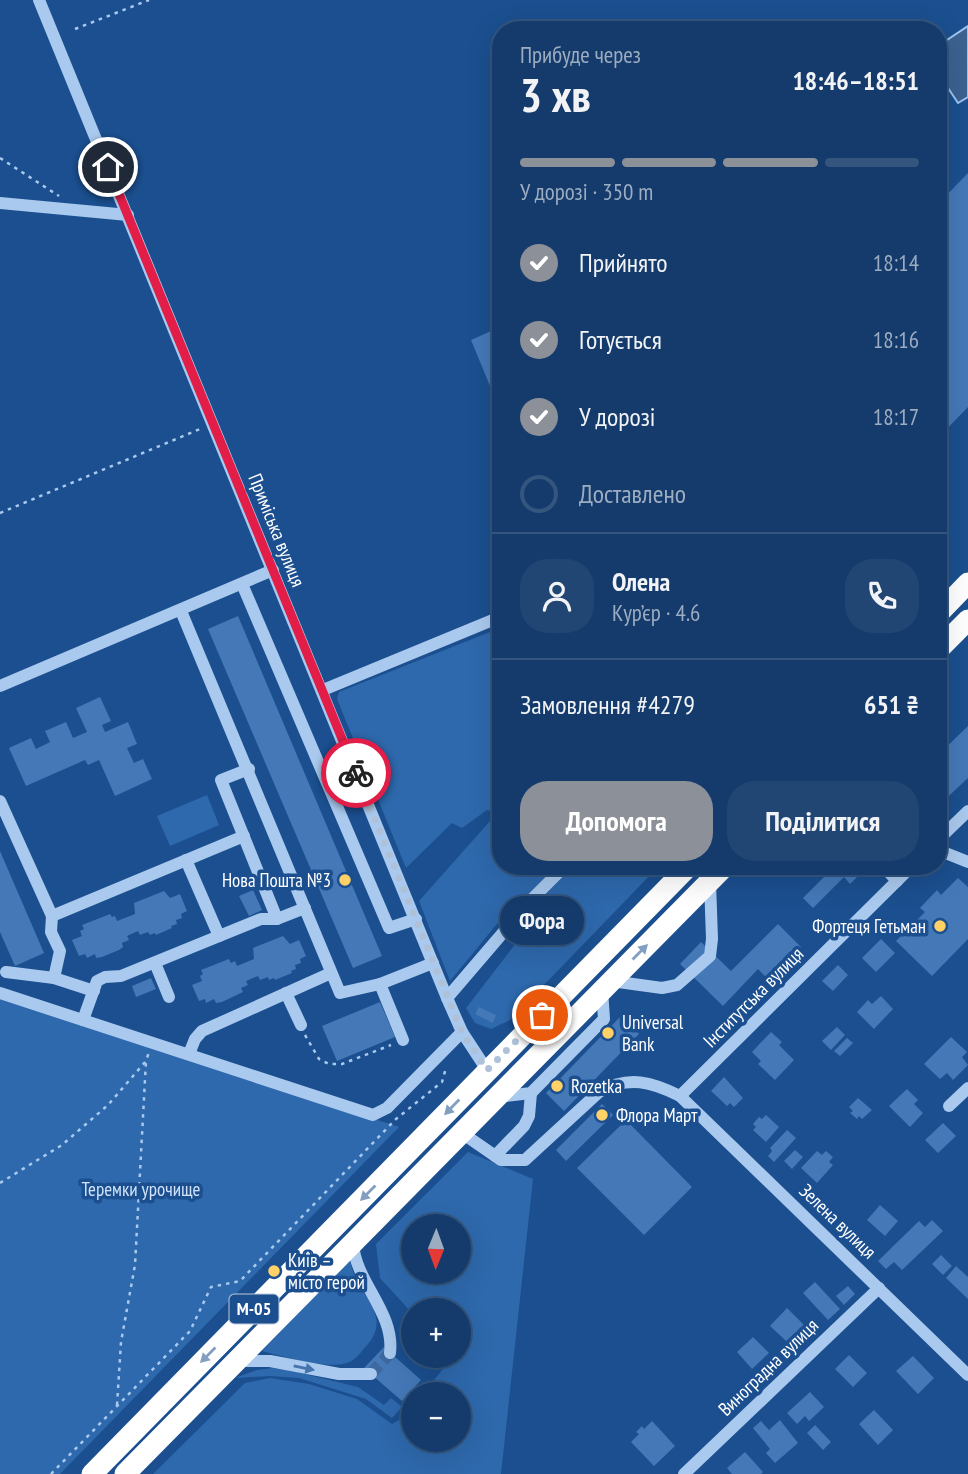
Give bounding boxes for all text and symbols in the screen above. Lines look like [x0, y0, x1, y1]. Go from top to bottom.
text: Прибуде через [520, 40, 641, 69]
text: 18:46–18:51 [792, 64, 919, 97]
text: 3 хв [520, 65, 591, 125]
pin [78, 137, 138, 197]
icon: home [89, 148, 127, 186]
text: У дорозі · 350 m [520, 177, 653, 206]
icon: check [520, 244, 558, 282]
text: Прийнято [579, 246, 667, 279]
text: 18:14 [873, 248, 919, 277]
icon: check [520, 321, 558, 359]
text: Готується [579, 323, 662, 356]
text: 18:16 [873, 325, 919, 354]
icon: check [520, 398, 558, 436]
text: У дорозі [579, 400, 656, 433]
text: 18:17 [873, 402, 919, 431]
street label: Приміська вулиця [243, 470, 311, 590]
text: Доставлено [579, 477, 686, 510]
button: person [520, 559, 594, 633]
button: phone [845, 559, 919, 633]
text: Олена [612, 565, 670, 598]
text: Кур’єр · 4.6 [612, 598, 700, 627]
text: Замовлення #4279 [520, 688, 695, 721]
text: 651 ₴ [864, 688, 919, 721]
courier [321, 738, 391, 808]
icon: bike [337, 754, 375, 792]
button: Допомога [520, 781, 713, 861]
button: Поділитися [727, 781, 919, 861]
place label: Нова Пошта №3 [222, 868, 331, 892]
marker: Нова Пошта №3 [337, 872, 353, 888]
callout: Фора [500, 896, 584, 945]
text: Фора [519, 906, 565, 935]
place label: Фортеця Гетьман [812, 914, 926, 938]
marker: Фортеця Гетьман [932, 918, 948, 934]
street label: Інститутська вулиця [698, 942, 808, 1052]
one-way arrow [631, 944, 648, 961]
pin [512, 985, 572, 1045]
icon: bag [523, 996, 561, 1034]
place label: Universal Bank [622, 1010, 684, 1056]
marker: Universal Bank [600, 1025, 616, 1041]
place label: Rozetka [571, 1074, 622, 1098]
marker: Rozetka [549, 1078, 565, 1094]
one-way arrow [444, 1098, 460, 1115]
place label: Флора Март [616, 1103, 698, 1127]
marker: Флора Март [594, 1107, 610, 1123]
park label: Теремки урочище [82, 1177, 201, 1201]
street label: Зелена вулиця [795, 1178, 881, 1264]
one-way arrow [359, 1185, 376, 1202]
north arrow [401, 1214, 471, 1284]
map controls [401, 1214, 471, 1452]
place label: Київ – місто герой [288, 1248, 365, 1294]
marker: Київ – місто герой [266, 1263, 282, 1279]
road number: М-05 [230, 1294, 278, 1324]
button: + [401, 1298, 471, 1368]
street label: Виноградна вулиця [713, 1313, 823, 1421]
one-way arrow [200, 1347, 217, 1364]
one-way arrow [293, 1363, 315, 1374]
button: − [401, 1382, 471, 1452]

